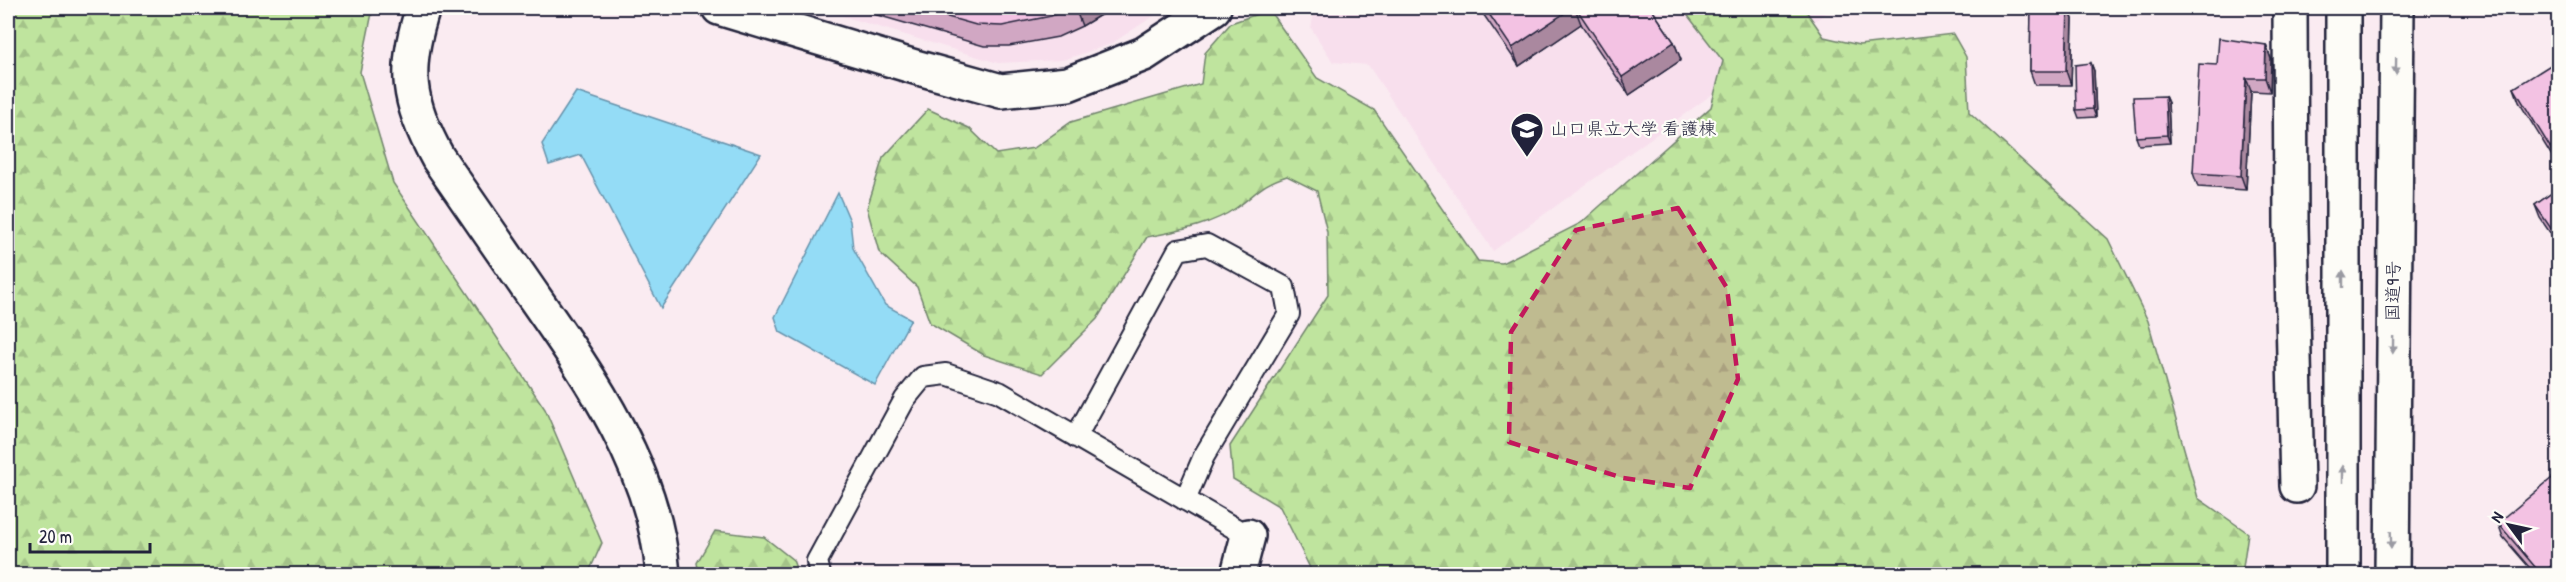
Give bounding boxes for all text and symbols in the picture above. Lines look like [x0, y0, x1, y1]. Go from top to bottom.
one-way arrow [2391, 56, 2401, 75]
school or university icon: 山口県立大学 看護棟 [1509, 111, 1545, 158]
place label: 山口県立大学 看護棟 [1550, 116, 1716, 141]
street label: 国道9号 [2379, 260, 2406, 322]
one-way arrow [2338, 270, 2348, 289]
one-way arrow [2388, 335, 2397, 354]
one-way arrow [2338, 465, 2348, 484]
north arrow [2479, 495, 2539, 555]
text: N [2485, 507, 2508, 526]
scale bar [30, 516, 150, 554]
text: 20 m [39, 524, 72, 549]
one-way arrow [2386, 530, 2395, 549]

